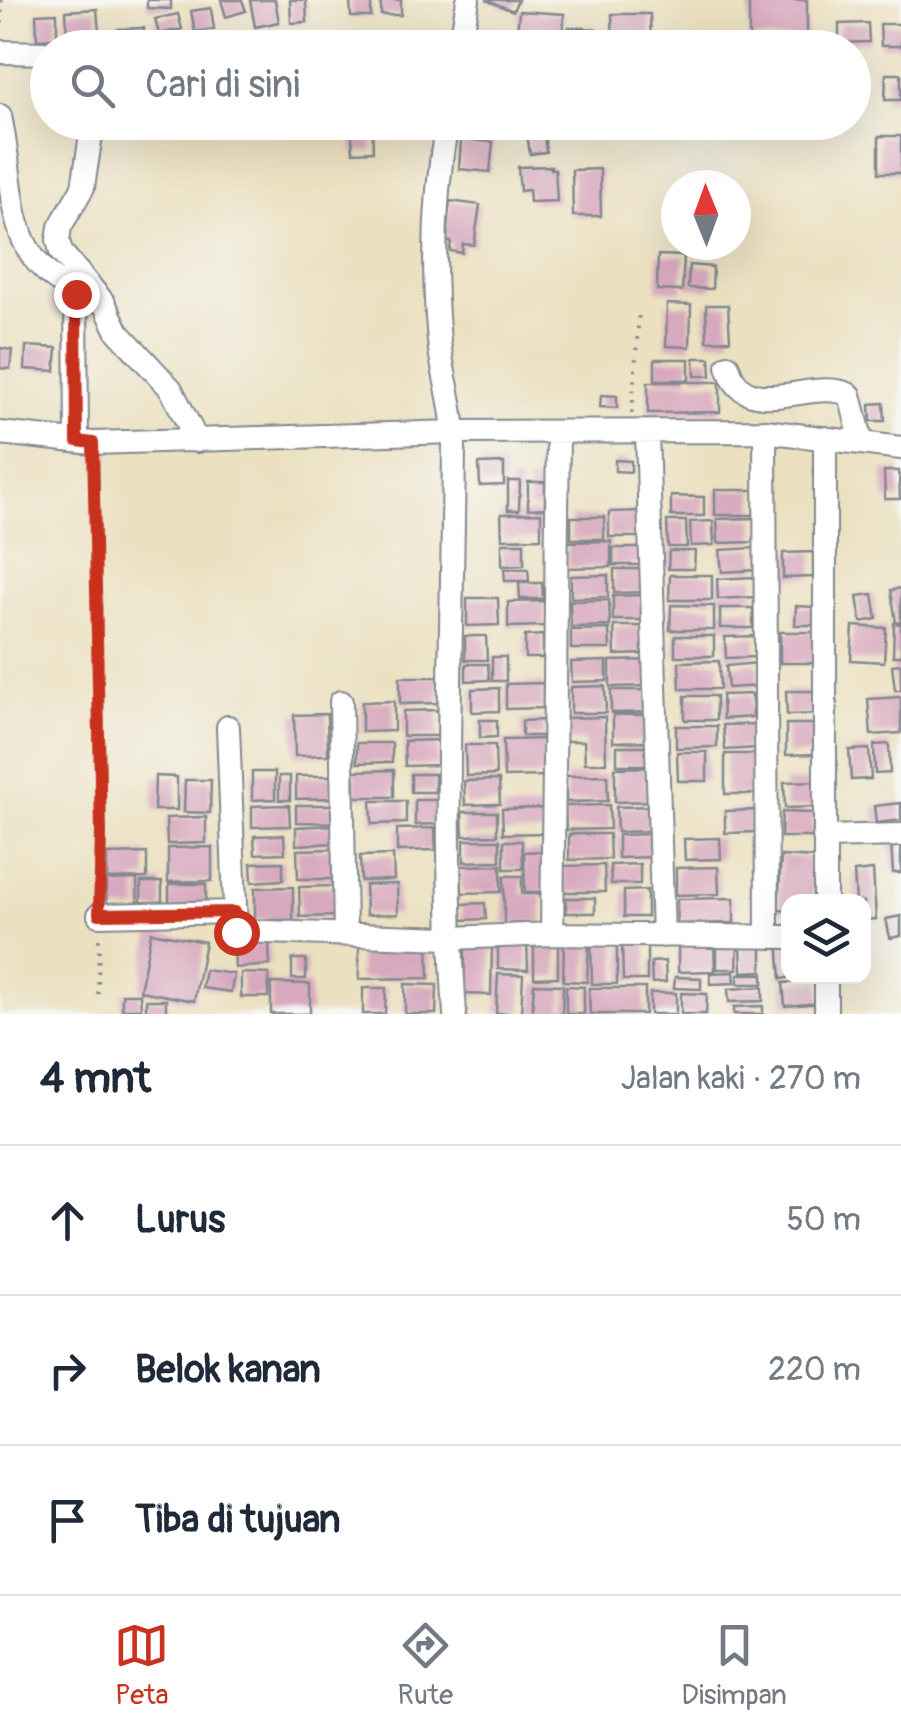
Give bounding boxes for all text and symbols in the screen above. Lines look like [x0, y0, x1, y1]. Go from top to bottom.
search box [30, 30, 871, 140]
icon: search [65, 58, 120, 113]
text: Cari di sini [145, 61, 300, 109]
north arrow [661, 170, 751, 260]
route end [54, 272, 100, 318]
map controls [781, 894, 871, 984]
button: layers [781, 894, 871, 984]
route start [214, 910, 260, 956]
text: 4 mnt [40, 1053, 151, 1105]
text: Jalan kaki · 270 m [621, 1059, 861, 1099]
icon: ahead [40, 1193, 95, 1248]
text: Lurus [135, 1196, 225, 1244]
text: 50 m [786, 1200, 861, 1240]
icon: right [40, 1343, 95, 1398]
text: Belok kanan [135, 1346, 321, 1394]
text: 220 m [768, 1350, 861, 1390]
icon: arrive [40, 1493, 95, 1548]
text: Tiba di tujuan [135, 1496, 341, 1544]
tab: Peta [114, 1618, 169, 1713]
tab: Rute [398, 1618, 453, 1713]
tab: Disimpan [681, 1618, 787, 1713]

